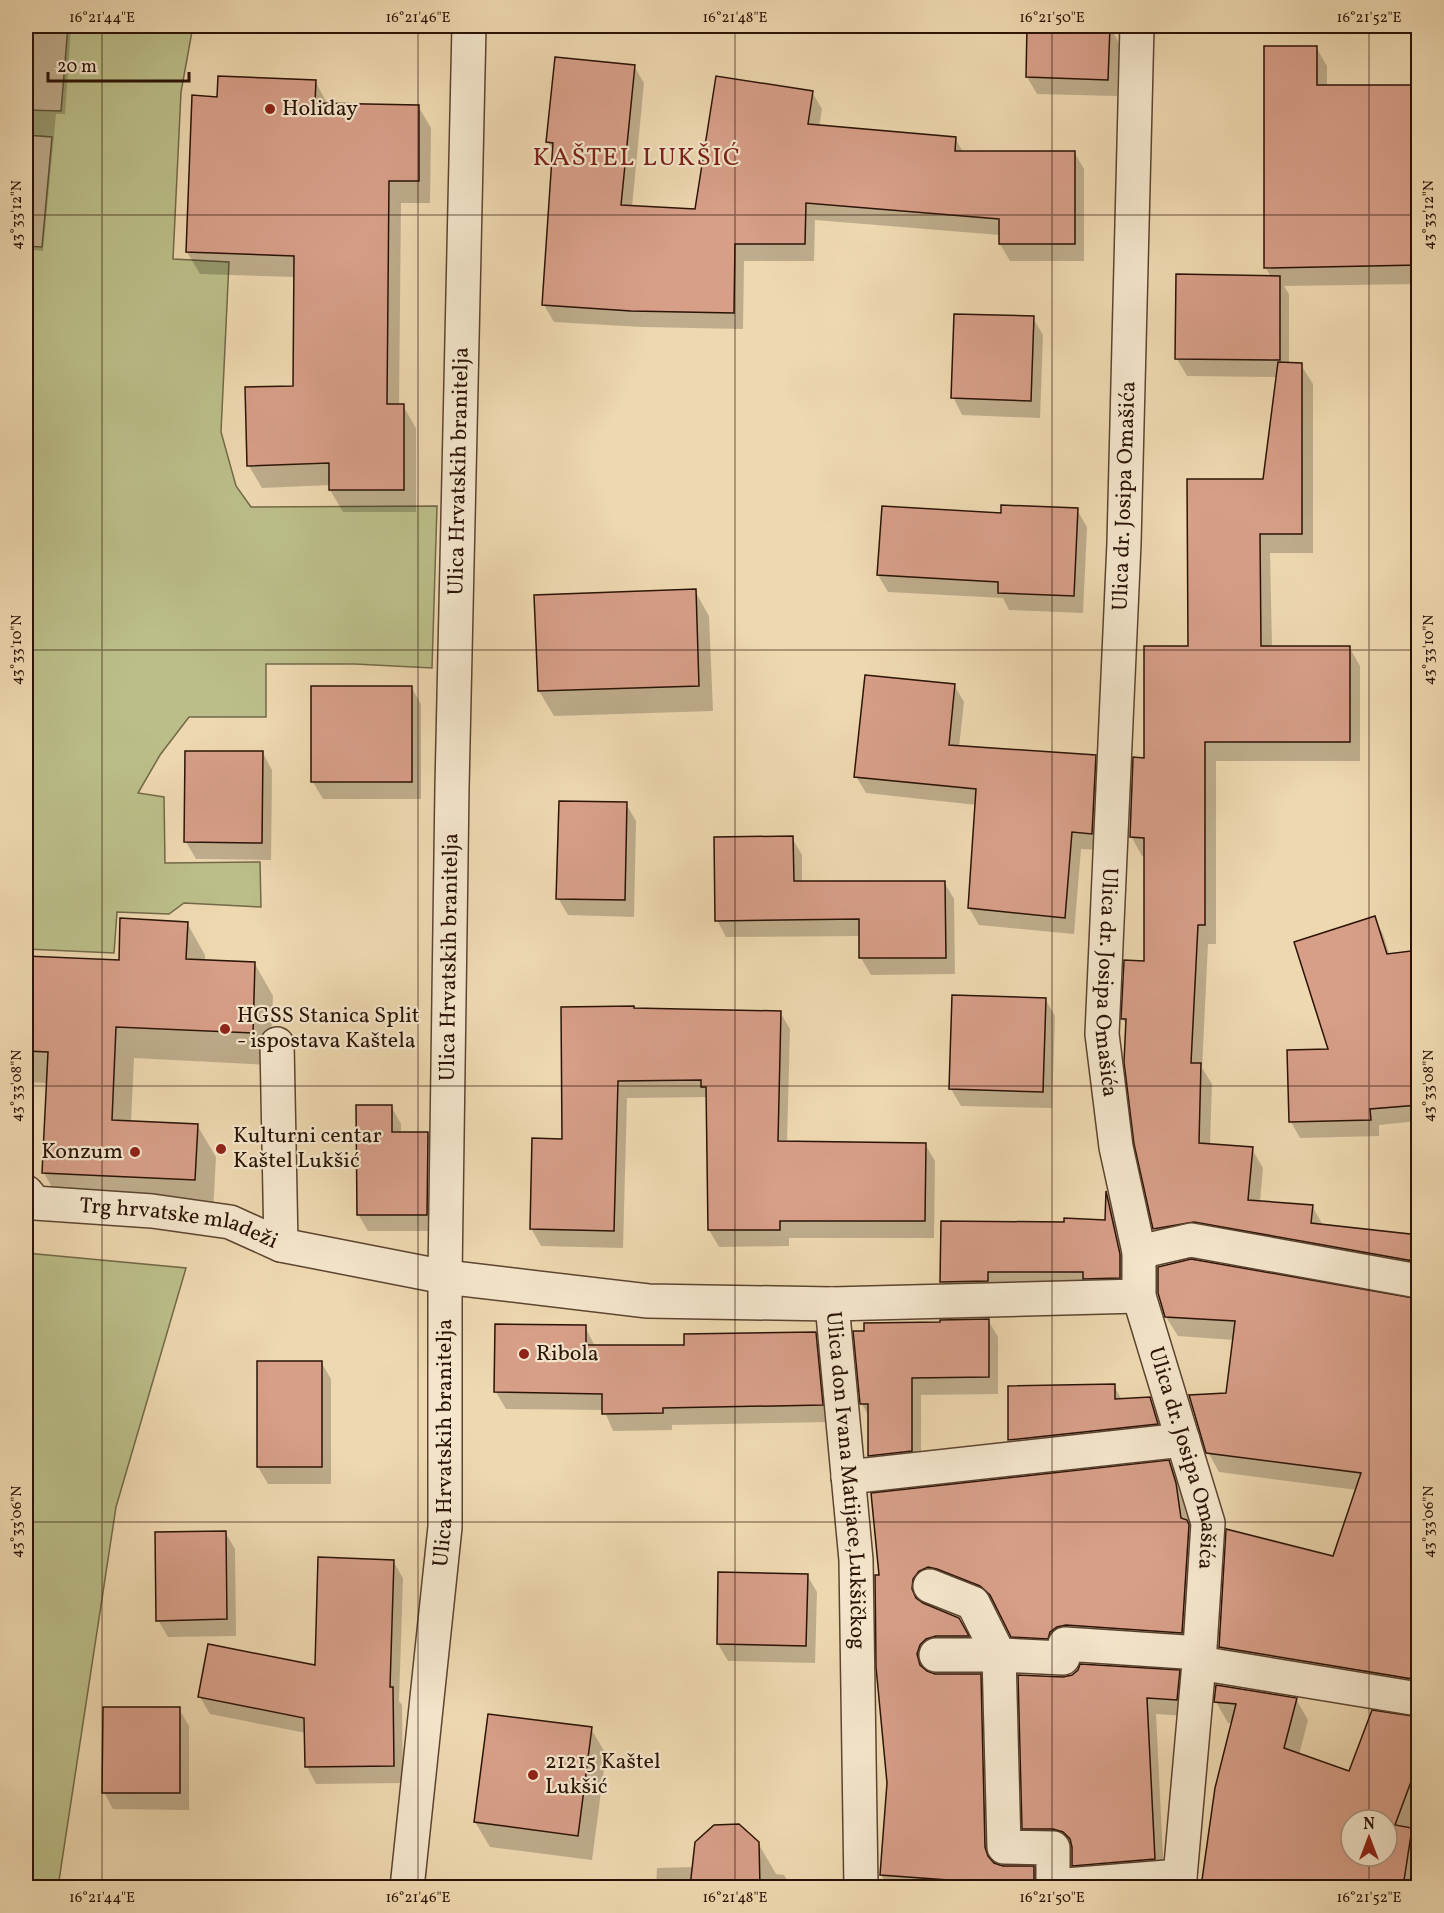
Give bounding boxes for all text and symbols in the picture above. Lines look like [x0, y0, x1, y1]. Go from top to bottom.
text: 16°21'44"E [69, 8, 135, 29]
text: 16°21'46"E [385, 8, 451, 29]
text: 16°21'48"E [703, 8, 767, 29]
text: 16°21'50"E [1019, 8, 1085, 29]
text: 16°21'52"E [1337, 8, 1401, 29]
scale bar [48, 45, 189, 83]
text: 20 m [57, 55, 97, 80]
place label: Holiday [282, 94, 358, 125]
marker: Holiday [263, 102, 277, 116]
district label: KAŠTEL LUKŠIĆ [533, 140, 741, 176]
text: 43°33'12"N [7, 180, 28, 250]
text: 43°33'12"N [1419, 180, 1440, 250]
street label: Ulica Hrvatskih branitelja [441, 347, 477, 596]
street label: Ulica dr. Josipa Omašića [1105, 381, 1145, 611]
text: 43°33'10"N [7, 615, 28, 685]
text: 43°33'10"N [1419, 615, 1440, 685]
street label: Ulica Hrvatskih branitelja [432, 833, 467, 1081]
street label: Ulica dr. Josipa Omašića [1086, 867, 1125, 1099]
place label: HGSS Stanica Split - ispostava Kaštela [237, 1001, 420, 1057]
marker: HGSS Stanica Split - ispostava Kaštela [218, 1022, 232, 1036]
text: 43°33'08"N [7, 1050, 28, 1122]
text: 43°33'08"N [1419, 1050, 1440, 1122]
place label: Kulturni centar Kaštel Lukšić [233, 1121, 382, 1177]
place label: Konzum [41, 1137, 123, 1168]
marker: Kulturni centar Kaštel Lukšić [214, 1142, 228, 1156]
marker: Konzum [128, 1145, 142, 1159]
street label: Trg hrvatske mladeži [78, 1191, 283, 1257]
street label: Ulica don Ivana Matijace,Lukšičkog [817, 1310, 873, 1650]
street label: Ulica Hrvatskih branitelja [425, 1319, 461, 1569]
place label: Ribola [536, 1339, 599, 1370]
street label: Ulica dr. Josipa Omašića [1140, 1343, 1224, 1571]
marker: Ribola [517, 1347, 531, 1361]
text: 43°33'06"N [7, 1486, 28, 1558]
text: 43°33'06"N [1419, 1486, 1440, 1558]
place label: 21215 Kaštel Lukšić [545, 1747, 660, 1803]
marker: 21215 Kaštel Lukšić [526, 1768, 540, 1782]
north arrow [1339, 1808, 1399, 1868]
text: N [1363, 1814, 1375, 1836]
text: 16°21'44"E [69, 1888, 135, 1909]
text: 16°21'46"E [385, 1888, 451, 1909]
text: 16°21'48"E [703, 1888, 767, 1909]
text: 16°21'50"E [1019, 1888, 1085, 1909]
text: 16°21'52"E [1337, 1888, 1401, 1909]

